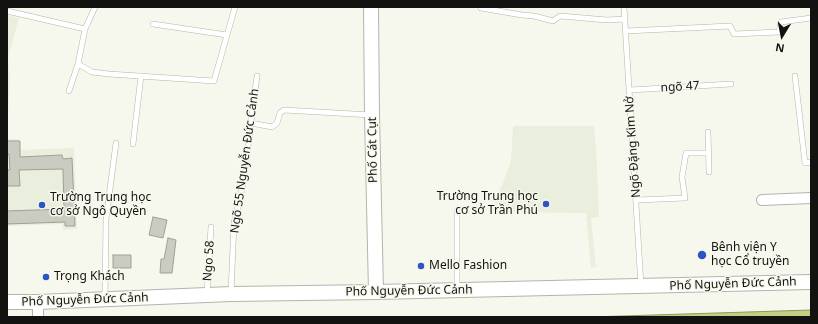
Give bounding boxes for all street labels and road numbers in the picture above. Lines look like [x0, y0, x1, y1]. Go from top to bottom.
street label: ngõ 47 [660, 79, 700, 95]
street label: Ngõ 55 Nguyễn Đức Cảnh [228, 88, 262, 234]
street label: Ngõ Đặng Kim Nở [622, 96, 644, 198]
street label: Phố Cát Cụt [365, 117, 381, 183]
street label: Ngo 58 [200, 240, 218, 282]
street label: Phố Nguyễn Đức Cảnh [669, 275, 797, 293]
street label: Phố Nguyễn Đức Cảnh [345, 283, 473, 299]
street label: Phố Nguyễn Đức Cảnh [21, 291, 149, 309]

